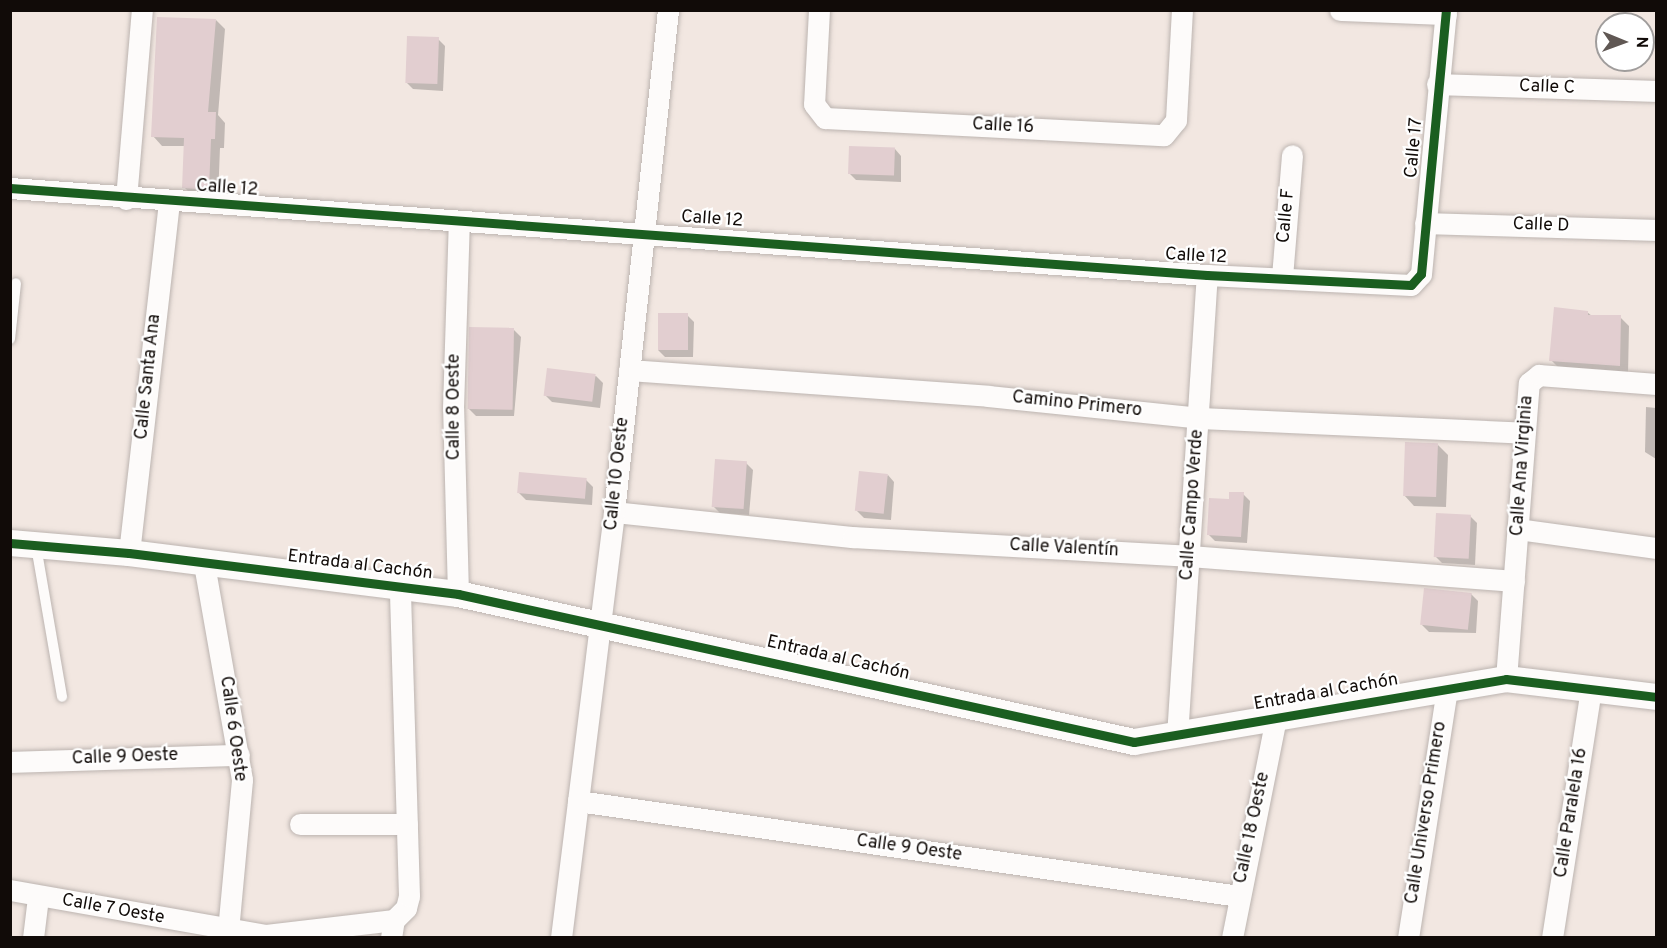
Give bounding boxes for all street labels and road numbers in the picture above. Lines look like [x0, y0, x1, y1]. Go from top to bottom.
street label: Calle C [1519, 76, 1575, 100]
street label: Calle 16 [972, 115, 1034, 139]
street label: Calle 17 [1402, 117, 1428, 179]
street label: Calle 12 [195, 176, 259, 202]
street label: Calle F [1274, 188, 1300, 244]
street label: Calle 12 [680, 207, 744, 233]
street label: Calle D [1512, 214, 1570, 238]
street label: Calle 12 [1164, 245, 1228, 269]
street label: Calle Santa Ana [132, 313, 166, 441]
street label: Calle 8 Oeste [444, 354, 466, 460]
street label: Camino Primero [1011, 387, 1143, 423]
street label: Calle Ana Virginia [1507, 394, 1539, 538]
street label: Calle 10 Oeste [601, 416, 635, 532]
street label: Calle Campo Verde [1177, 428, 1209, 582]
street label: Calle Valentín [1008, 535, 1120, 563]
street label: Entrada al Cachón [286, 546, 434, 586]
street label: Entrada al Cachón [764, 632, 912, 686]
street label: Entrada al Cachón [1252, 670, 1400, 716]
street label: Calle 6 Oeste [214, 675, 250, 783]
street label: Calle Universo Primero [1402, 720, 1452, 906]
street label: Calle 9 Oeste [71, 745, 179, 771]
street label: Calle Paralela 16 [1551, 746, 1593, 880]
street label: Calle 18 Oeste [1231, 770, 1275, 886]
street label: Calle 9 Oeste [855, 831, 963, 867]
street label: Calle 7 Oeste [59, 890, 167, 930]

